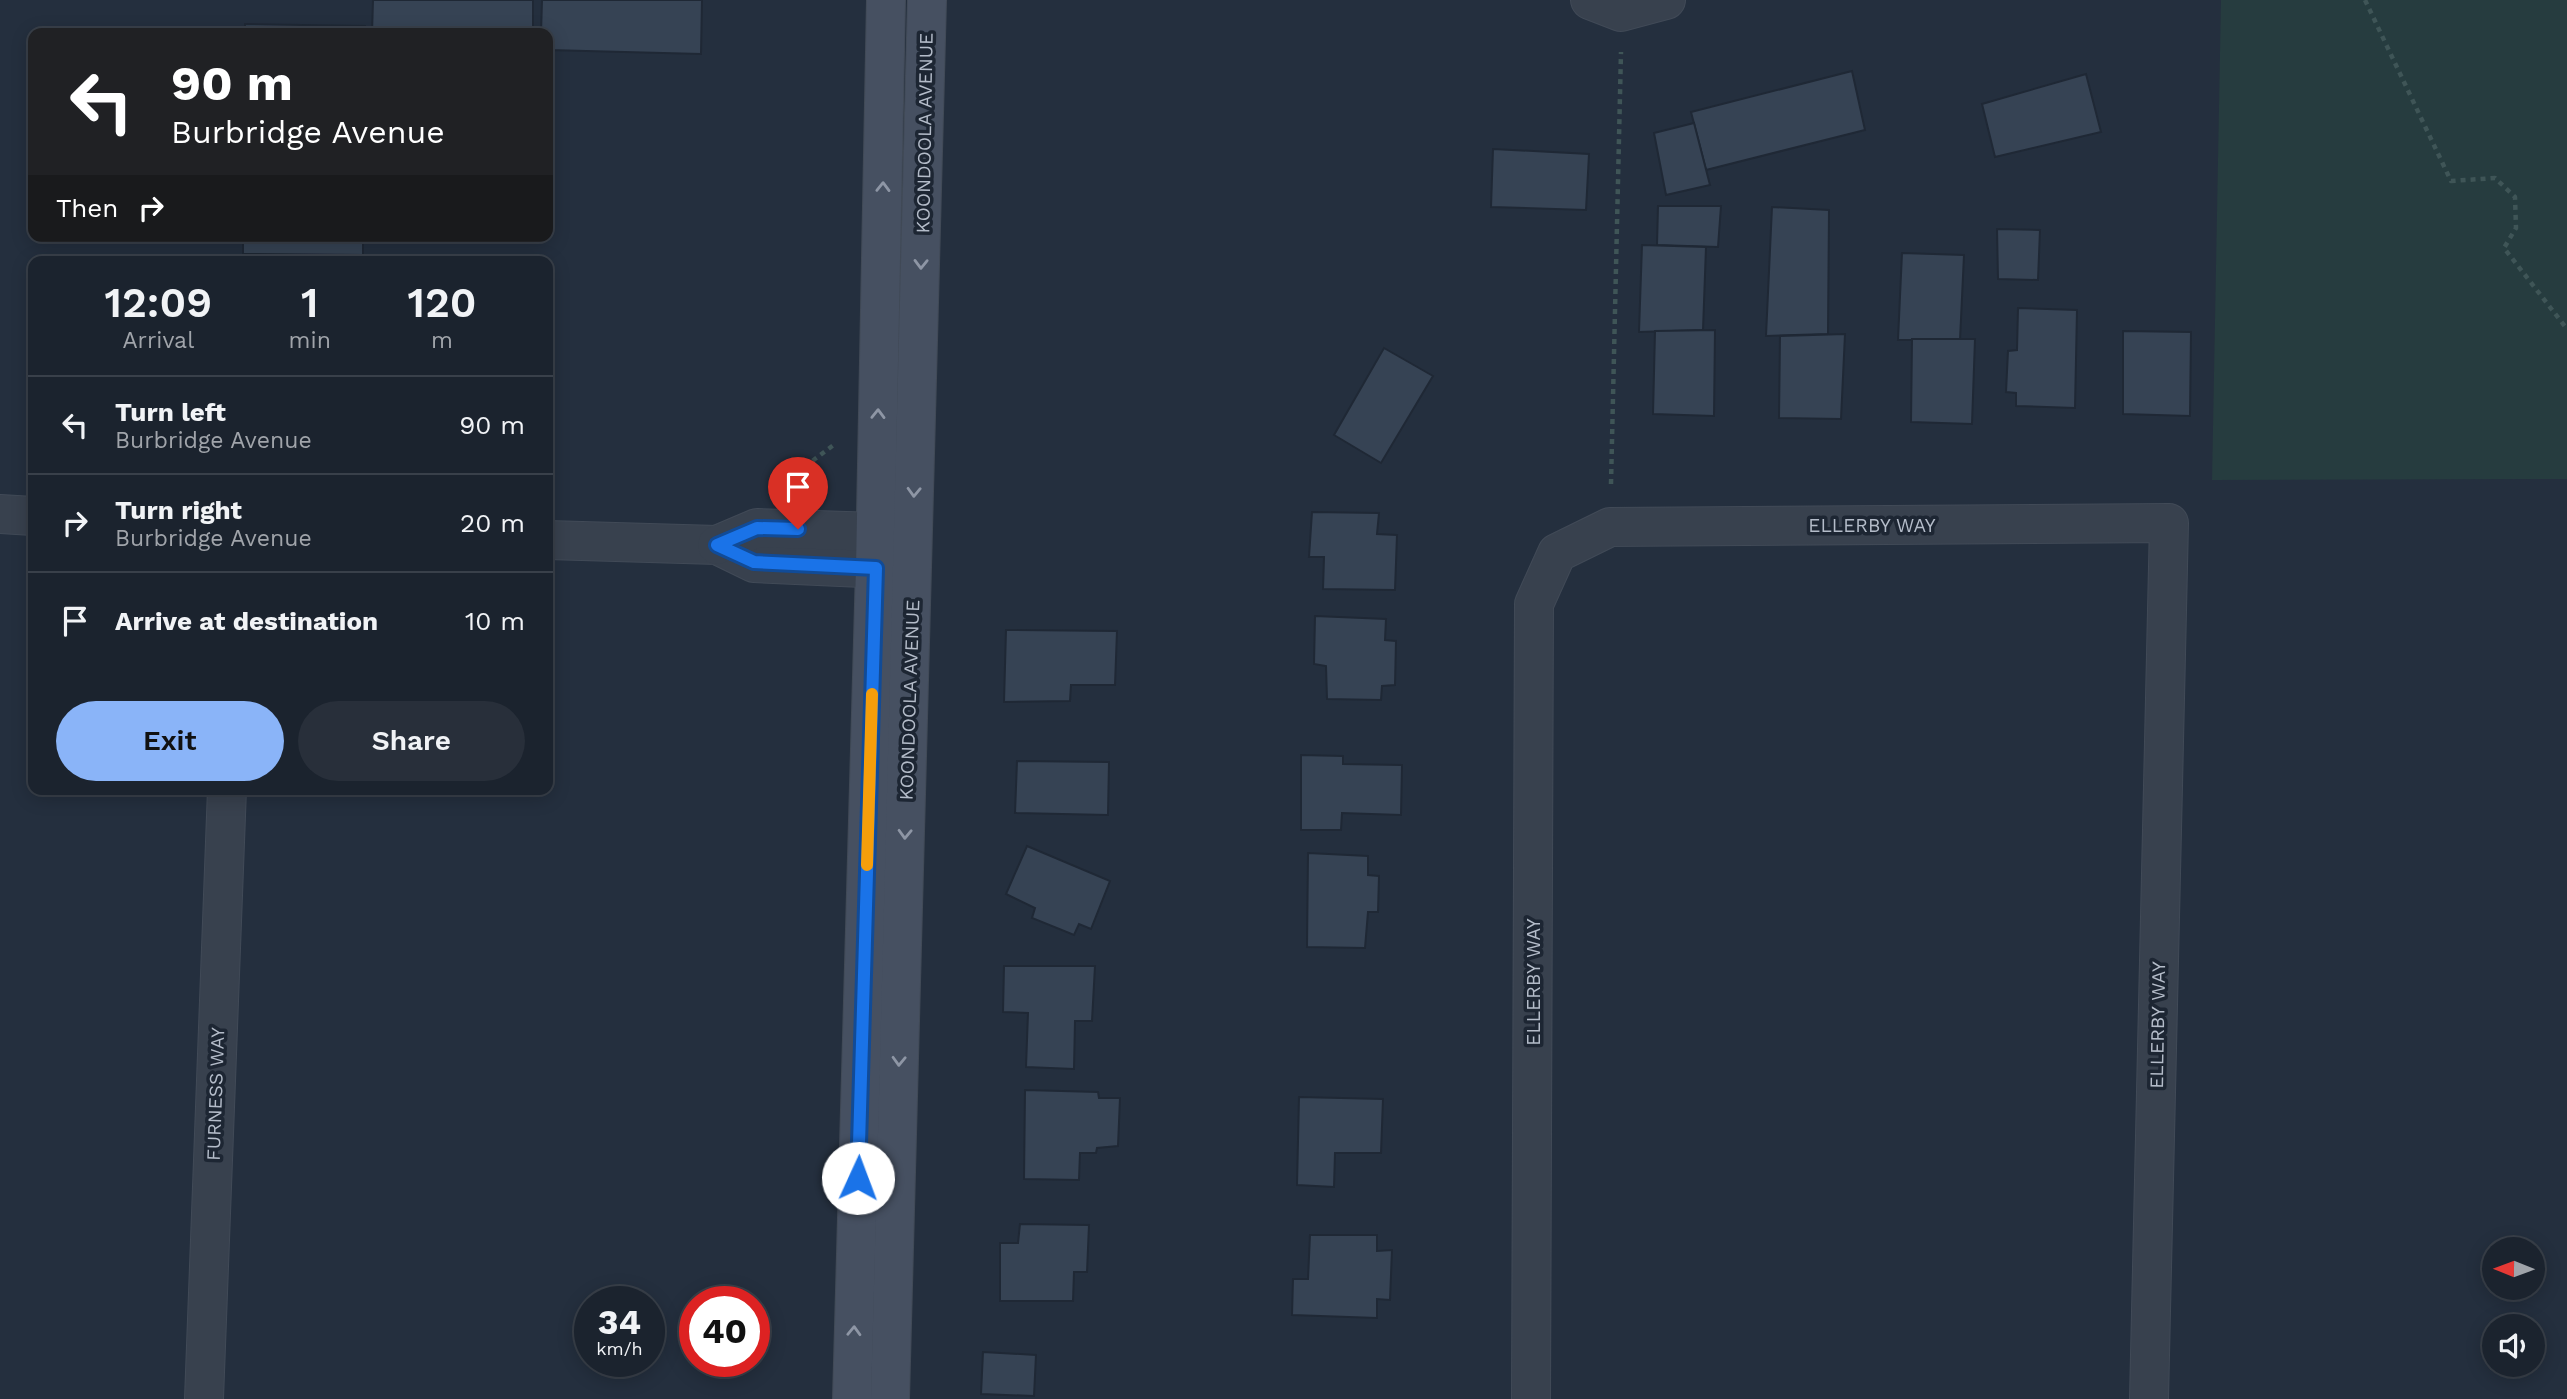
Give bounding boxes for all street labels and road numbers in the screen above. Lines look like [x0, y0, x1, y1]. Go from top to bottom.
street label: KOONDOOLA AVENUE [911, 33, 938, 233]
street label: ELLERBY WAY [1808, 514, 1936, 537]
street label: KOONDOOLA AVENUE [895, 599, 924, 801]
street label: ELLERBY WAY [1522, 918, 1545, 1046]
street label: ELLERBY WAY [2145, 961, 2170, 1089]
street label: FURNESS WAY [202, 1027, 229, 1161]

